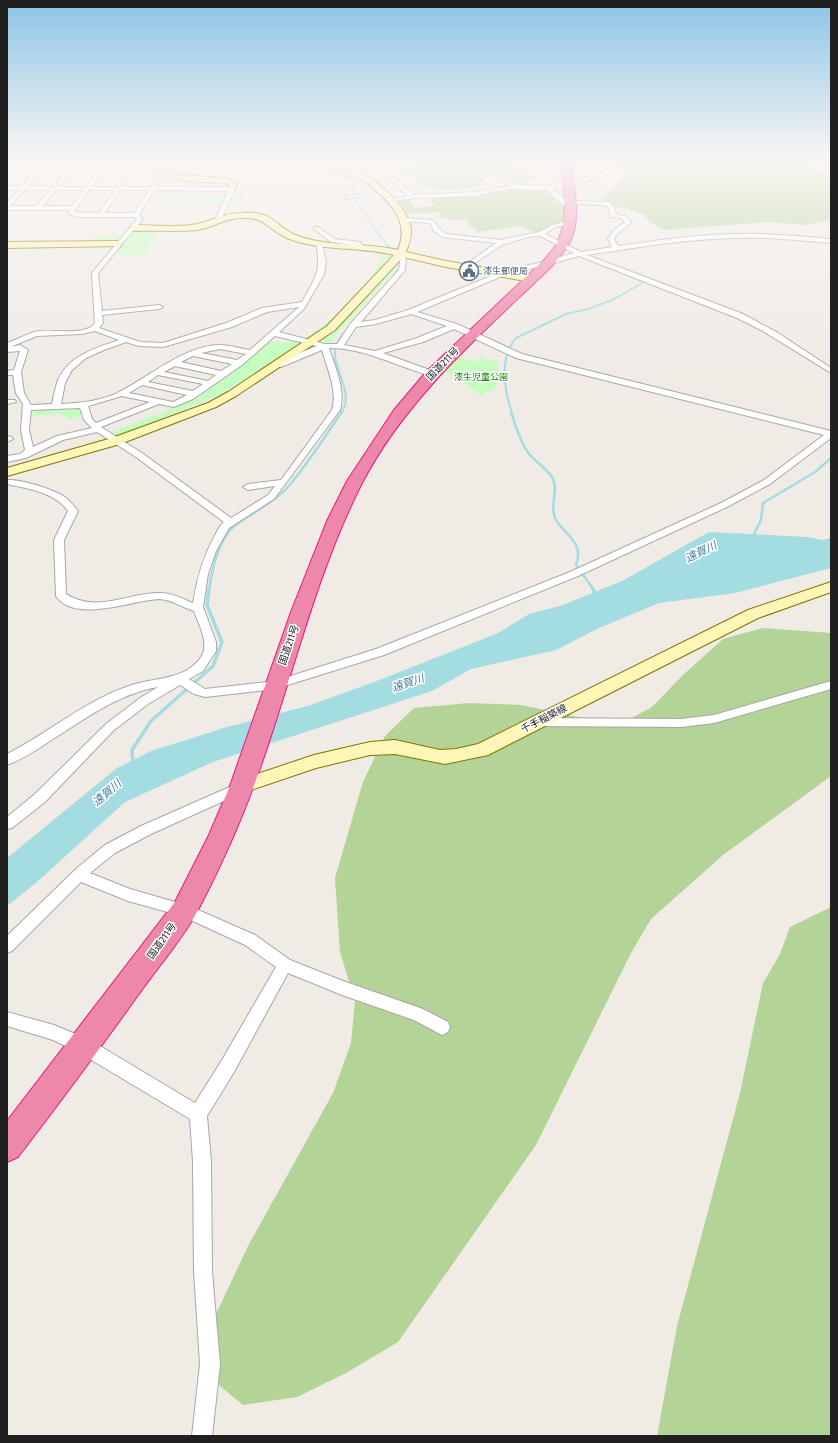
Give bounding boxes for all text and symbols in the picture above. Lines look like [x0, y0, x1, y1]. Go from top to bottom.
public building icon: 漆生郵便局 [458, 260, 480, 282]
place label: 漆生郵便局 [483, 266, 528, 276]
street label: 国道211号 [424, 345, 462, 383]
park label: 漆生児童公園 [454, 372, 508, 382]
water label: 遠賀川 [683, 539, 720, 565]
street label: 国道211号 [277, 623, 301, 667]
water label: 遠賀川 [390, 671, 427, 694]
street label: 千手稲築線 [519, 702, 569, 736]
water label: 遠賀川 [90, 777, 124, 809]
street label: 国道211号 [145, 921, 179, 961]

